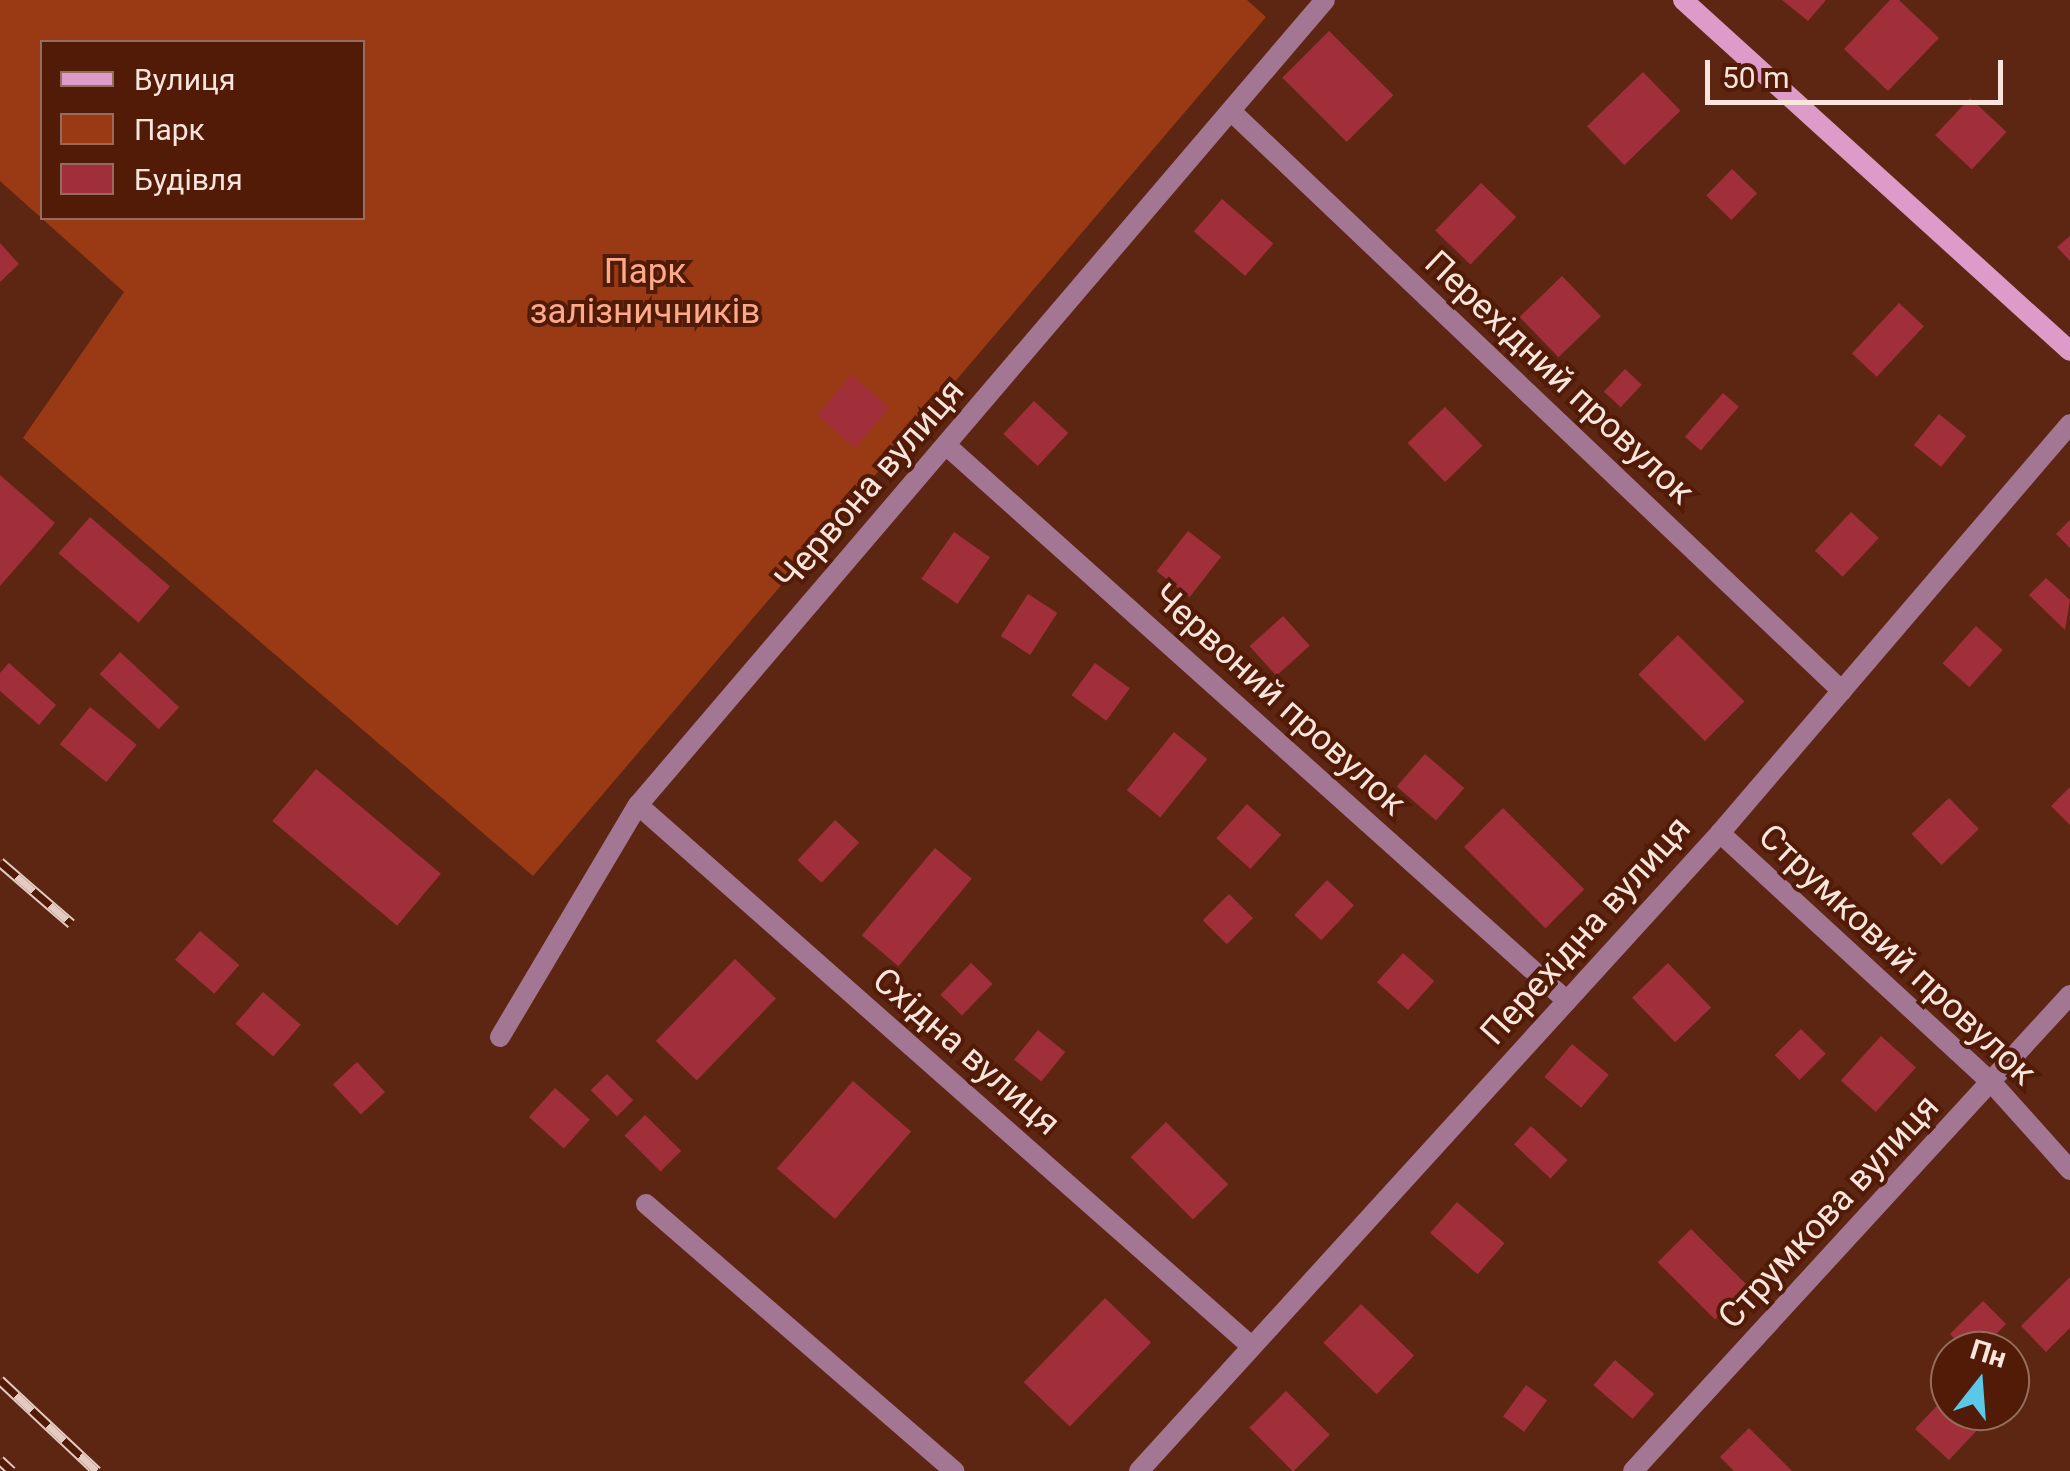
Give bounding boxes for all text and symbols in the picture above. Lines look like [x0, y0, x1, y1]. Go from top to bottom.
legend [40, 40, 365, 220]
scale bar [1710, 40, 2008, 102]
text: 50 m [1722, 60, 1789, 95]
text: Вулиця [134, 62, 235, 97]
text: Парк [134, 112, 205, 147]
text: Будівля [134, 162, 243, 197]
street label: Перехідний провулок [1416, 242, 1702, 514]
park label: Парк залізничників [530, 251, 760, 333]
street label: Червона вулиця [767, 371, 973, 599]
street label: Червоний провулок [1144, 575, 1414, 825]
street label: Перехідна вулиця [1472, 808, 1700, 1054]
street label: Струмковий провулок [1750, 816, 2044, 1094]
street label: Східна вулиця [864, 959, 1068, 1145]
street label: Струмкова вулиця [1710, 1086, 1948, 1338]
north arrow [1930, 1331, 2030, 1431]
text: Пн [1966, 1333, 2010, 1375]

